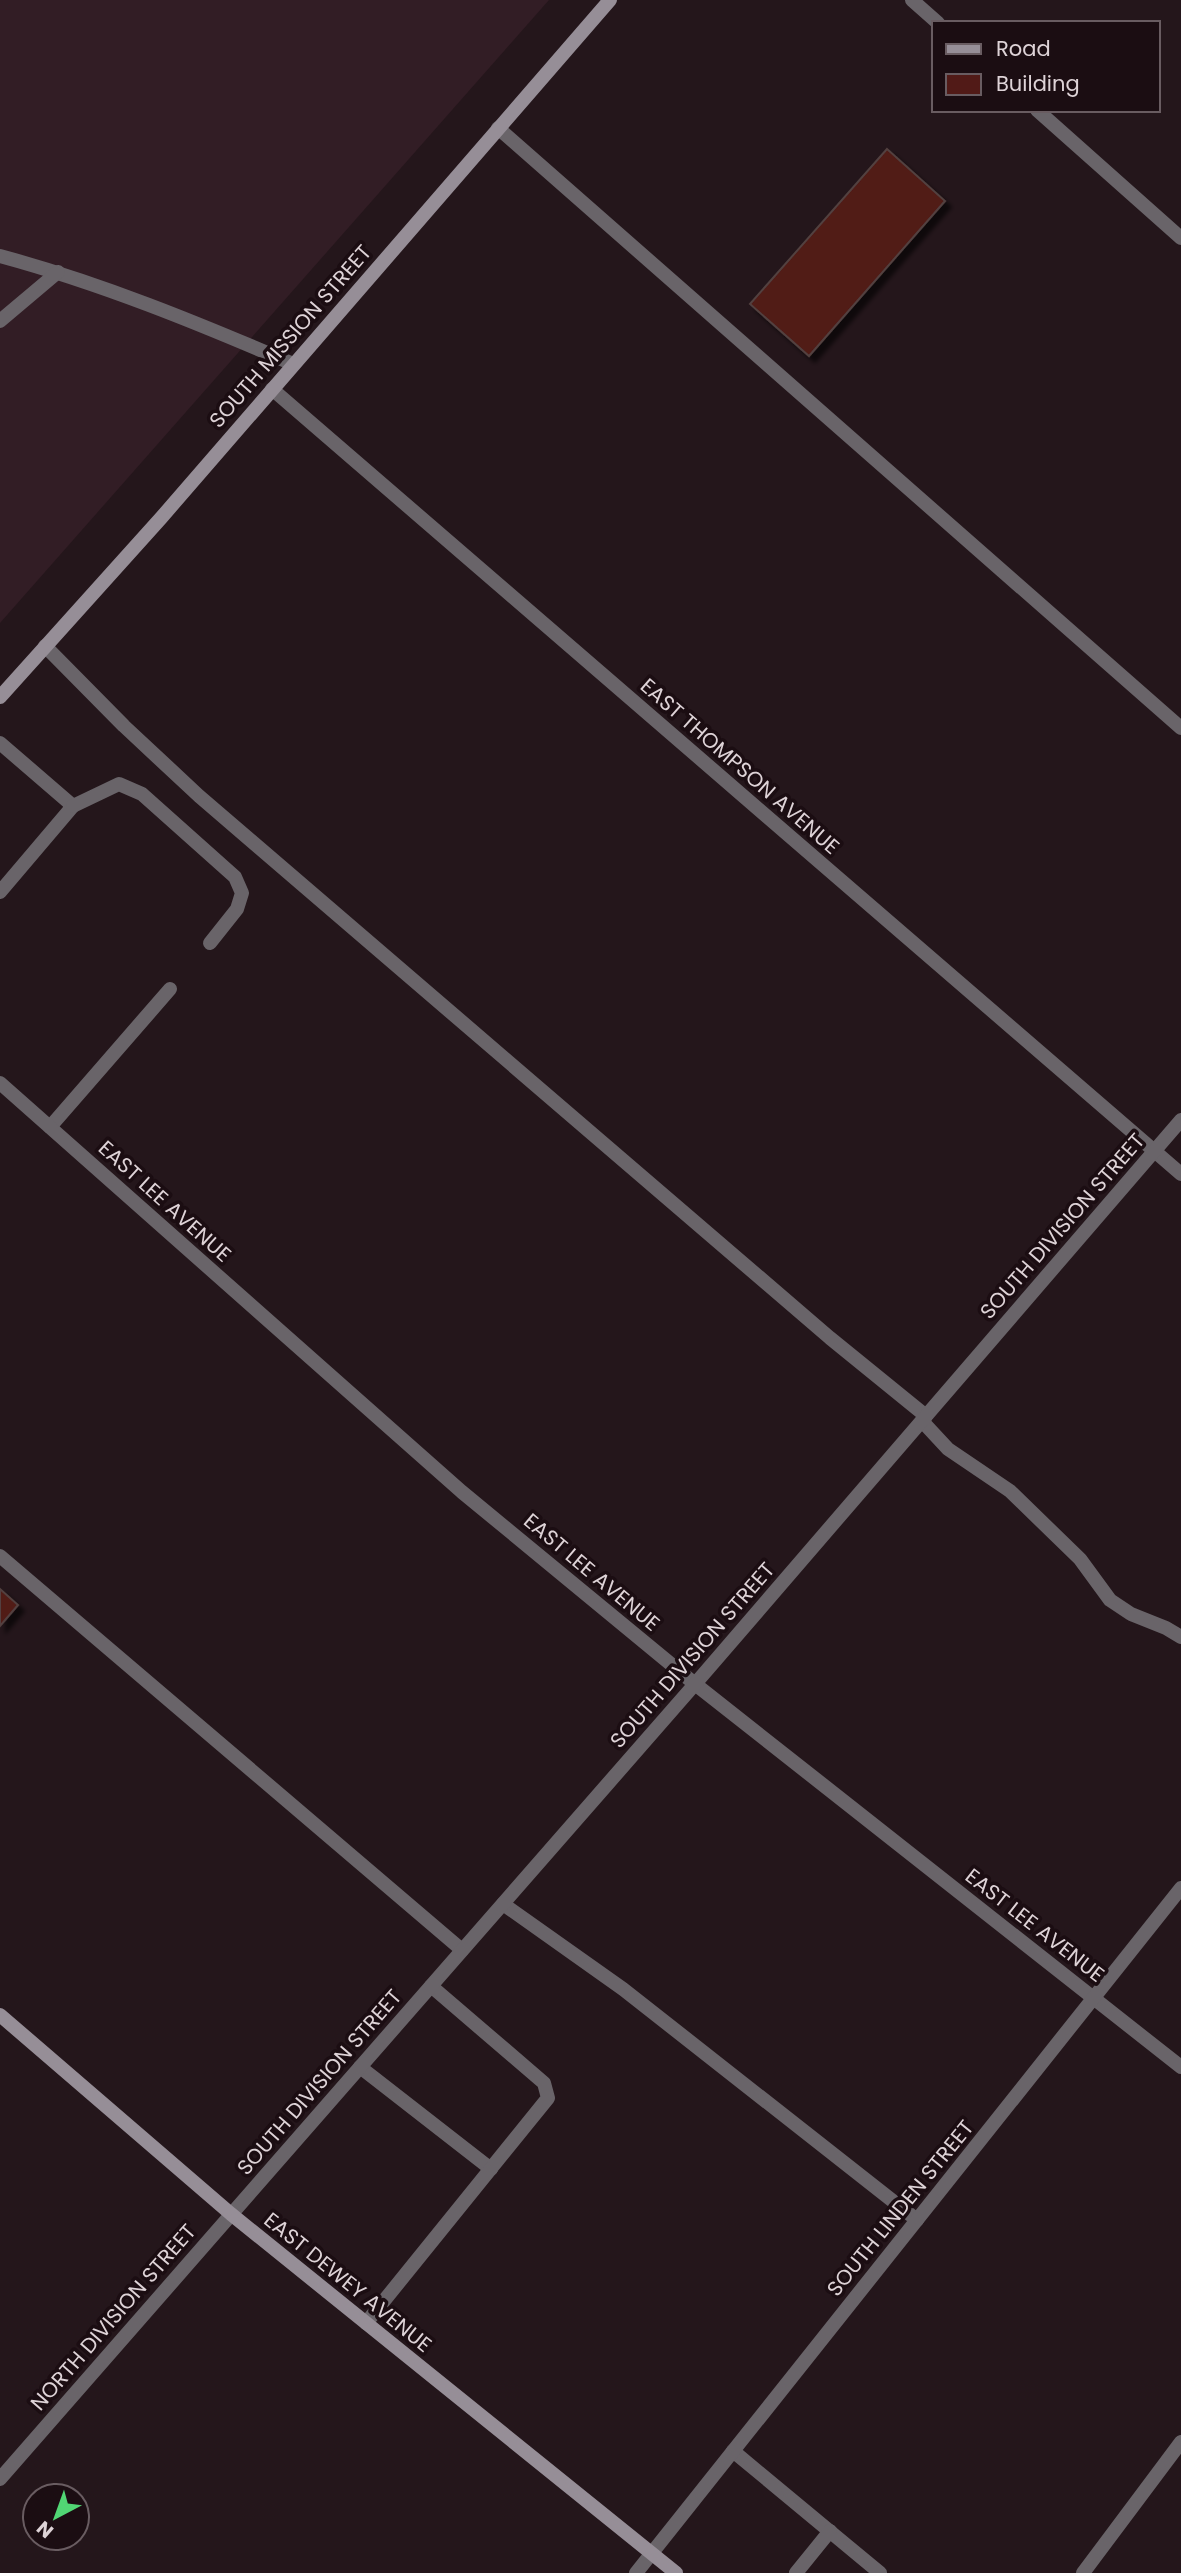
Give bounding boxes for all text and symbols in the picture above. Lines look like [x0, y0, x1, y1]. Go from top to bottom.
legend [932, 21, 1160, 112]
text: Road [996, 34, 1051, 63]
text: Building [996, 69, 1080, 98]
street label: SOUTH MISSION STREET [202, 238, 378, 434]
street label: EAST THOMPSON AVENUE [634, 671, 846, 861]
street label: SOUTH DIVISION STREET [973, 1127, 1151, 1325]
street label: EAST LEE AVENUE [92, 1134, 238, 1268]
street label: EAST LEE AVENUE [518, 1506, 666, 1638]
street label: SOUTH DIVISION STREET [603, 1556, 781, 1754]
street label: EAST LEE AVENUE [959, 1861, 1111, 1989]
street label: SOUTH DIVISION STREET [230, 1983, 408, 2181]
street label: SOUTH LINDEN STREET [820, 2114, 980, 2302]
street label: EAST DEWEY AVENUE [258, 2205, 438, 2359]
street label: NORTH DIVISION STREET [24, 2217, 202, 2417]
north arrow [21, 2482, 91, 2552]
text: N [31, 2515, 59, 2544]

